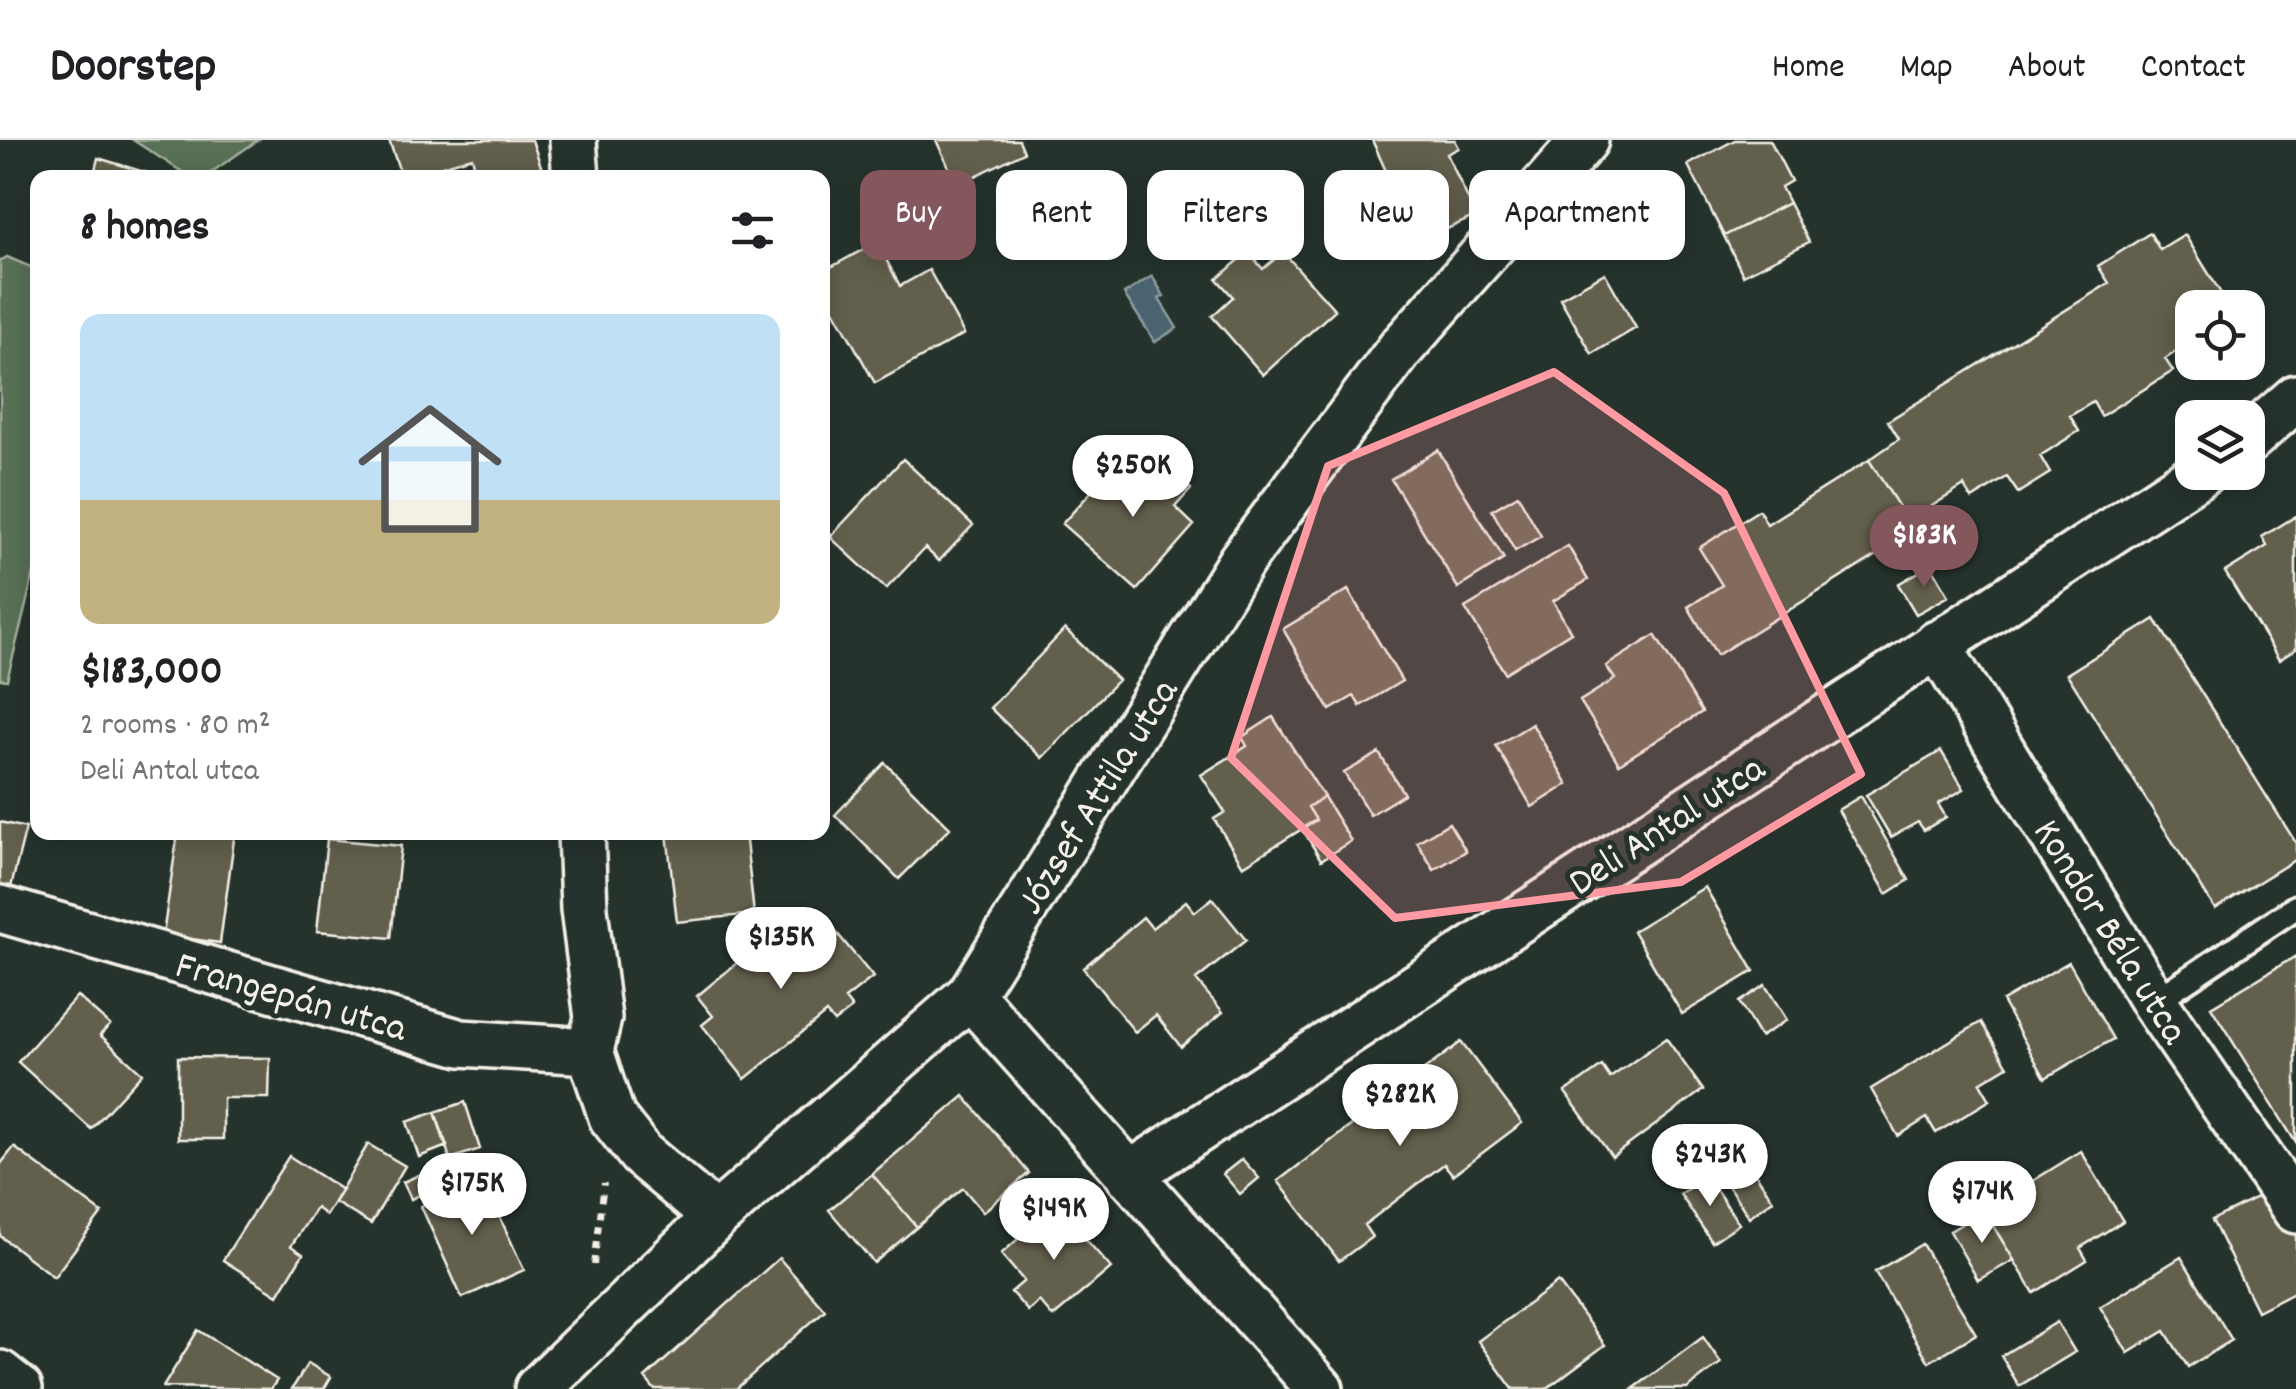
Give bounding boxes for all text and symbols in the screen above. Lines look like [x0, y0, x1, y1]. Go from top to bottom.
text: Doorstep [50, 35, 216, 104]
text: Home [1772, 44, 1845, 94]
text: Map [1900, 44, 1953, 94]
text: About [2008, 44, 2086, 94]
text: Contact [2141, 44, 2246, 94]
chip: Buy [860, 170, 976, 260]
chip: Rent [996, 170, 1127, 260]
chip: Filters [1147, 170, 1304, 260]
chip: New [1324, 170, 1449, 260]
chip: Apartment [1469, 170, 1685, 260]
text: 8 homes [80, 200, 209, 260]
icon: filters [725, 203, 780, 258]
map controls [2175, 290, 2265, 490]
button: locate [2175, 290, 2265, 380]
icon: home [340, 379, 520, 559]
button: layers [2175, 400, 2265, 490]
pin: $250K [1063, 435, 1203, 520]
text: $250K [1094, 444, 1172, 490]
pin: $183K [1854, 505, 1994, 590]
text: $183K [1891, 514, 1957, 560]
text: $183,000 [80, 644, 223, 704]
street label: József Attila utca [1005, 669, 1196, 927]
text: 2 rooms · 80 m² [80, 704, 270, 750]
street label: Deli Antal utca [1559, 743, 1779, 913]
text: Deli Antal utca [80, 750, 259, 796]
street label: Kondor Béla utca [2016, 810, 2200, 1058]
pin: $135K [711, 907, 851, 992]
text: $135K [747, 916, 815, 962]
street label: Frangepán utca [168, 940, 414, 1061]
pin: $282K [1330, 1064, 1470, 1149]
text: $282K [1364, 1073, 1436, 1119]
pin: $243K [1640, 1124, 1780, 1209]
text: $243K [1674, 1133, 1746, 1179]
pin: $175K [402, 1153, 542, 1238]
pin: $174K [1912, 1161, 2052, 1246]
text: $175K [439, 1162, 505, 1208]
text: $174K [1950, 1170, 2014, 1216]
pin: $149K [984, 1178, 1124, 1263]
text: $149K [1021, 1187, 1087, 1233]

